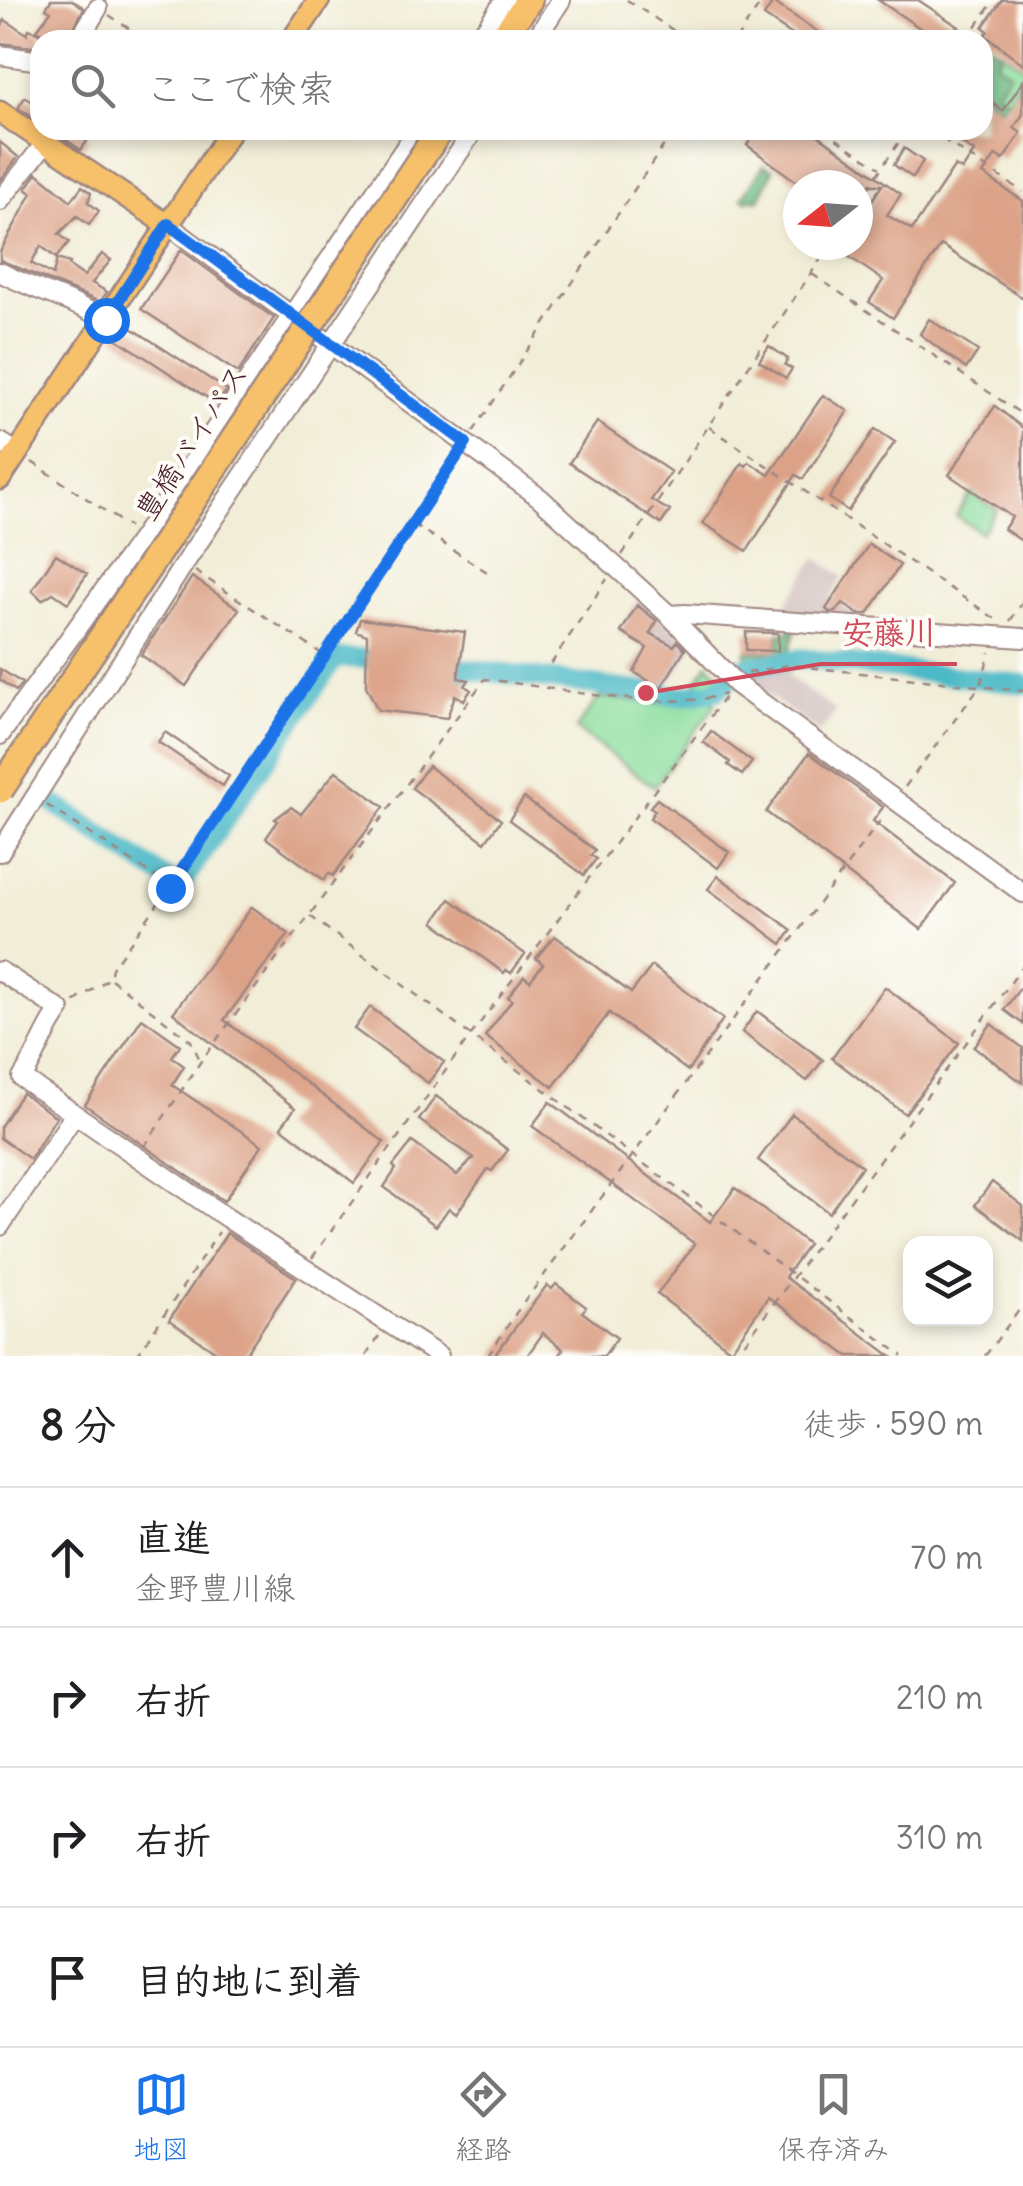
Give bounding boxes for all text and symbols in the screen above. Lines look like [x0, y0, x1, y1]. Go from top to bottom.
search box [30, 30, 993, 140]
icon: search [65, 58, 120, 113]
text: ここで検索 [145, 65, 335, 112]
north arrow [783, 170, 873, 260]
route start [84, 298, 130, 344]
street label: 豊橋バイパス [126, 356, 256, 527]
callout: 安藤川 [821, 602, 957, 664]
text: 安藤川 [841, 612, 937, 653]
route end [148, 866, 194, 912]
map controls [903, 1236, 993, 1326]
button: layers [903, 1236, 993, 1326]
text: 8 分 [40, 1399, 116, 1451]
text: 徒歩 · 590 m [803, 1403, 983, 1444]
text: 直進 [135, 1514, 211, 1561]
icon: ahead [40, 1530, 95, 1585]
text: 70 m [911, 1537, 983, 1578]
text: 金野豊川線 [135, 1567, 295, 1608]
icon: right [40, 1670, 95, 1725]
text: 右折 [135, 1677, 211, 1724]
text: 210 m [896, 1677, 983, 1718]
icon: right [40, 1810, 95, 1865]
text: 右折 [135, 1817, 211, 1864]
text: 310 m [896, 1817, 983, 1858]
icon: arrive [40, 1950, 95, 2005]
text: 目的地に到着 [135, 1957, 363, 2004]
tab: 地図 [133, 2067, 189, 2167]
tab: 経路 [455, 2067, 512, 2167]
tab: 保存済み [778, 2067, 890, 2167]

